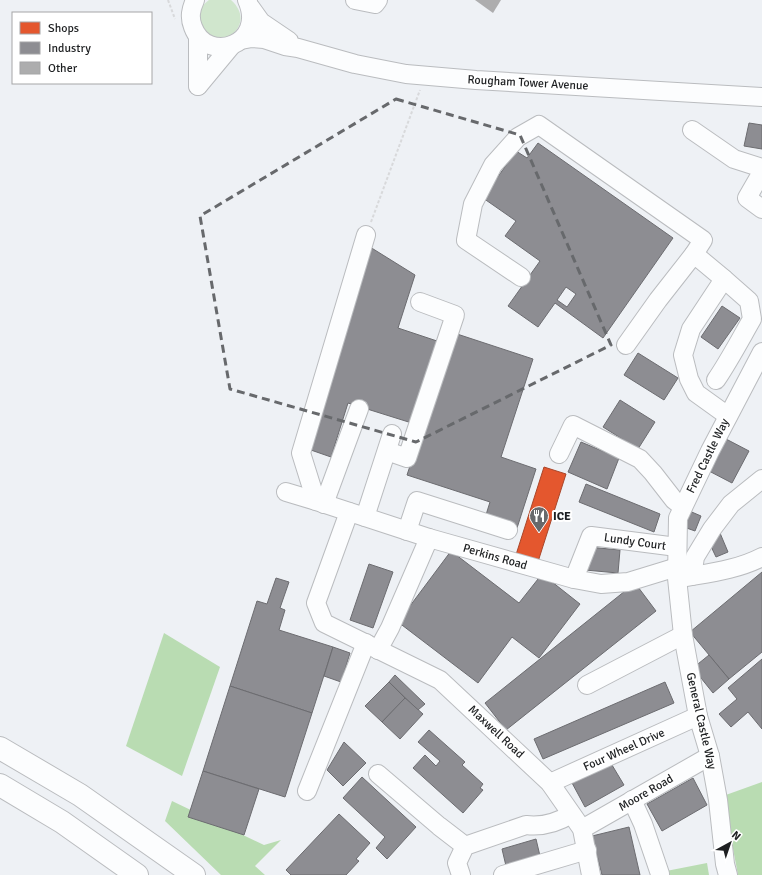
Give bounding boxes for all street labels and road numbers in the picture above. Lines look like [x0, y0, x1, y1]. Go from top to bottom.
street label: Rougham Tower Avenue [467, 72, 589, 94]
street label: Fred Castle Way [683, 416, 733, 496]
street label: Lundy Court [603, 530, 667, 554]
street label: Perkins Road [461, 541, 529, 573]
street label: General Castle Way [683, 671, 720, 771]
street label: Maxwell Road [465, 702, 527, 762]
street label: Four Wheel Drive [581, 725, 667, 775]
street label: Moore Road [616, 771, 676, 815]

